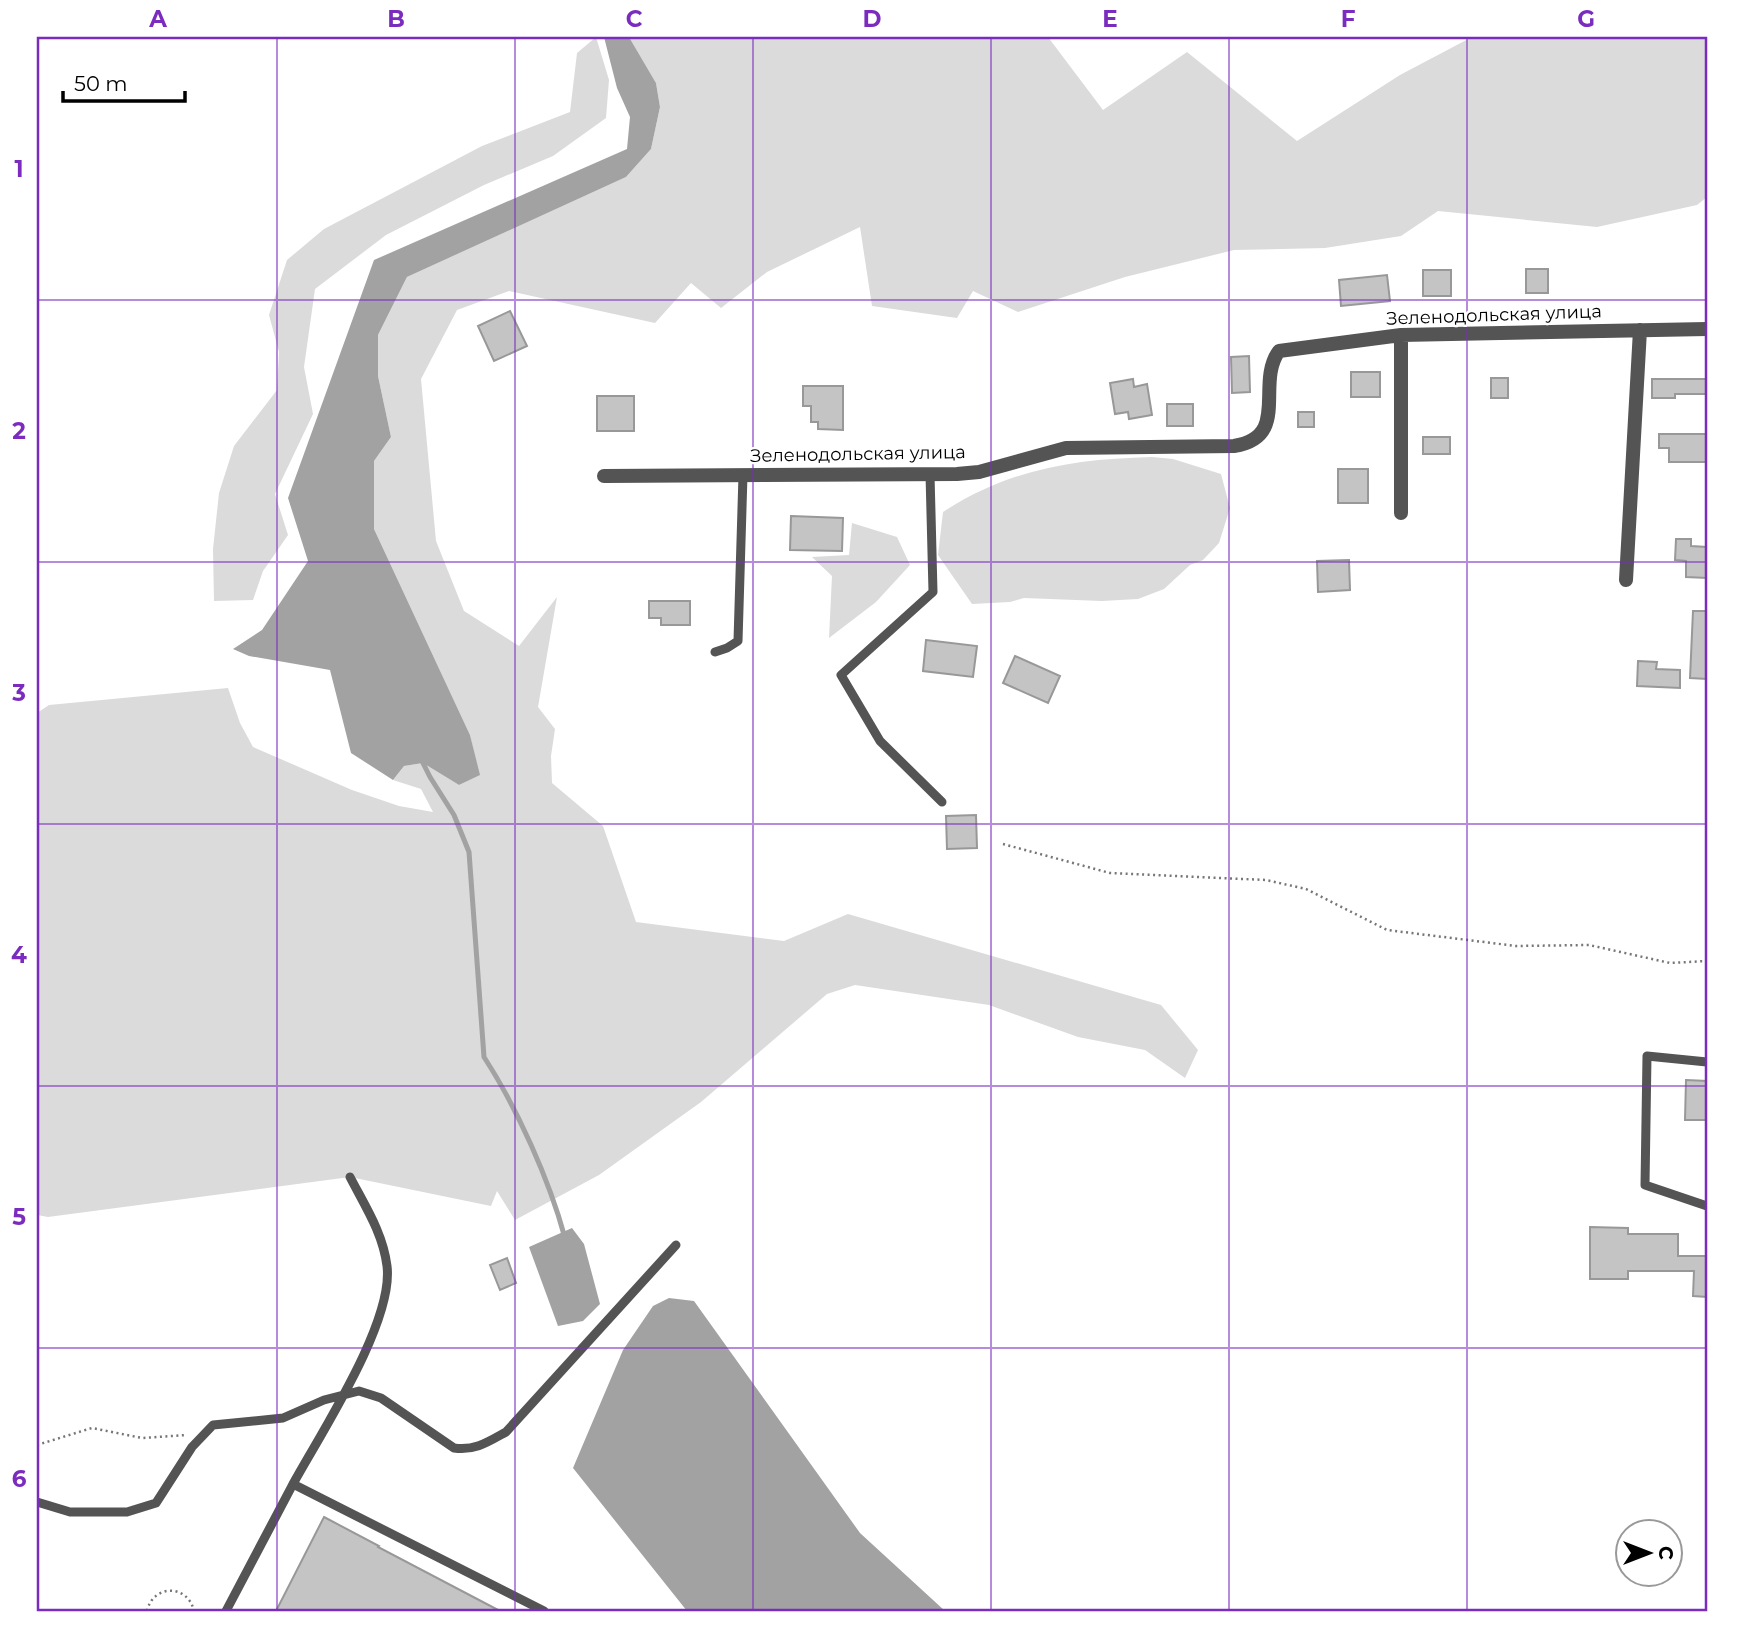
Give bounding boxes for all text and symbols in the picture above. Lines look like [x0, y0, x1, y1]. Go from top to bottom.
text: A [148, 5, 167, 33]
text: B [387, 5, 405, 33]
text: C [626, 5, 643, 33]
text: D [863, 5, 882, 33]
text: E [1102, 5, 1118, 33]
text: F [1341, 5, 1356, 33]
text: G [1577, 5, 1595, 33]
scale bar [63, 60, 186, 104]
text: 50 m [74, 71, 128, 96]
text: 1 [14, 155, 24, 183]
street label: Зеленодольская улица [1386, 300, 1602, 330]
text: 2 [12, 417, 26, 445]
street label: Зеленодольская улица [750, 441, 966, 467]
text: 3 [11, 679, 26, 707]
text: 4 [11, 941, 27, 969]
text: 5 [12, 1203, 26, 1231]
text: 6 [12, 1465, 27, 1493]
north arrow [1614, 1518, 1684, 1588]
text: С [1654, 1546, 1677, 1560]

